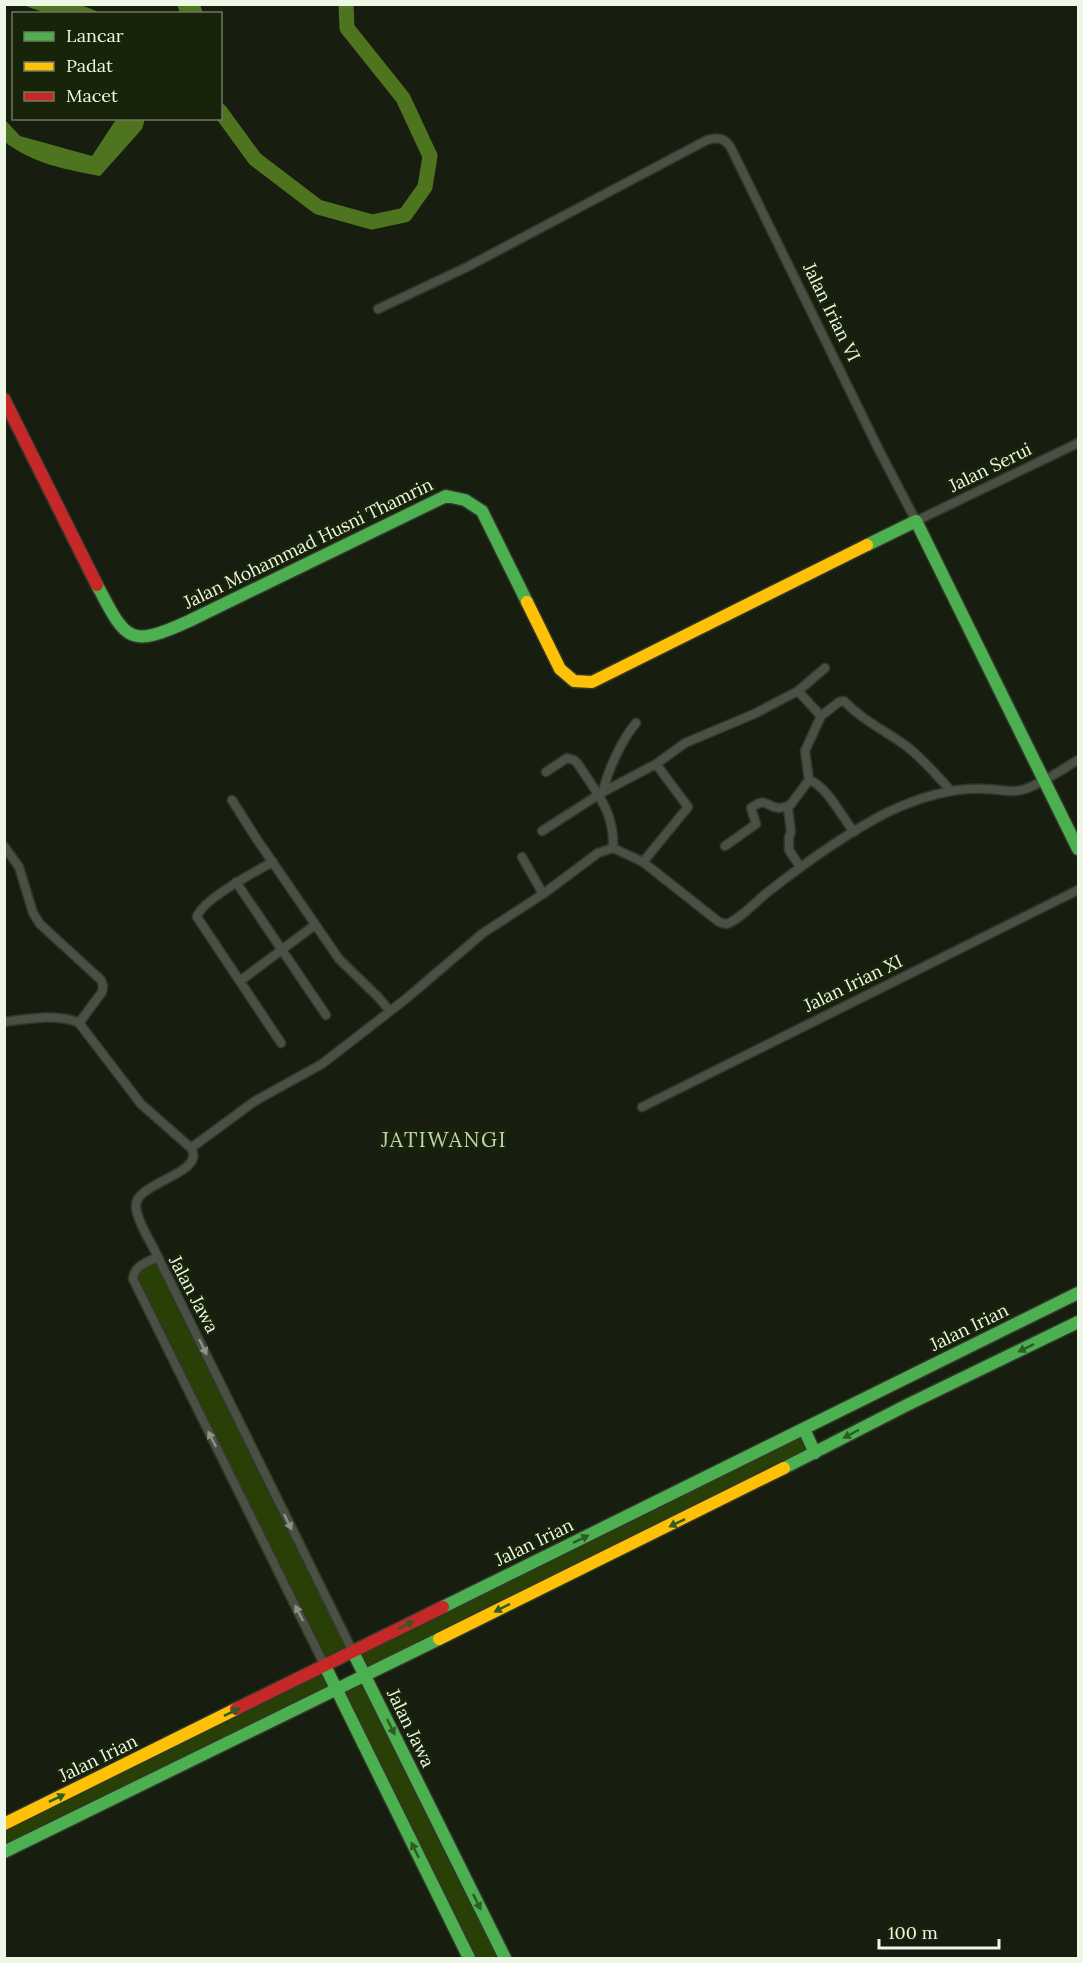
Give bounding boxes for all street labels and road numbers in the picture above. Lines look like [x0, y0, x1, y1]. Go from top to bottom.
street label: Jalan Irian VI [798, 258, 866, 365]
street label: Jalan Serui [944, 437, 1035, 497]
street label: Jalan Mohammad Husni Thamrin [179, 472, 436, 614]
street label: Jalan Irian XI [799, 949, 906, 1017]
street label: Jalan Jawa [164, 1250, 224, 1337]
street label: Jalan Irian [925, 1298, 1012, 1356]
street label: Jalan Irian [490, 1513, 577, 1571]
street label: Jalan Jawa [382, 1684, 440, 1771]
street label: Jalan Irian [54, 1729, 141, 1787]

